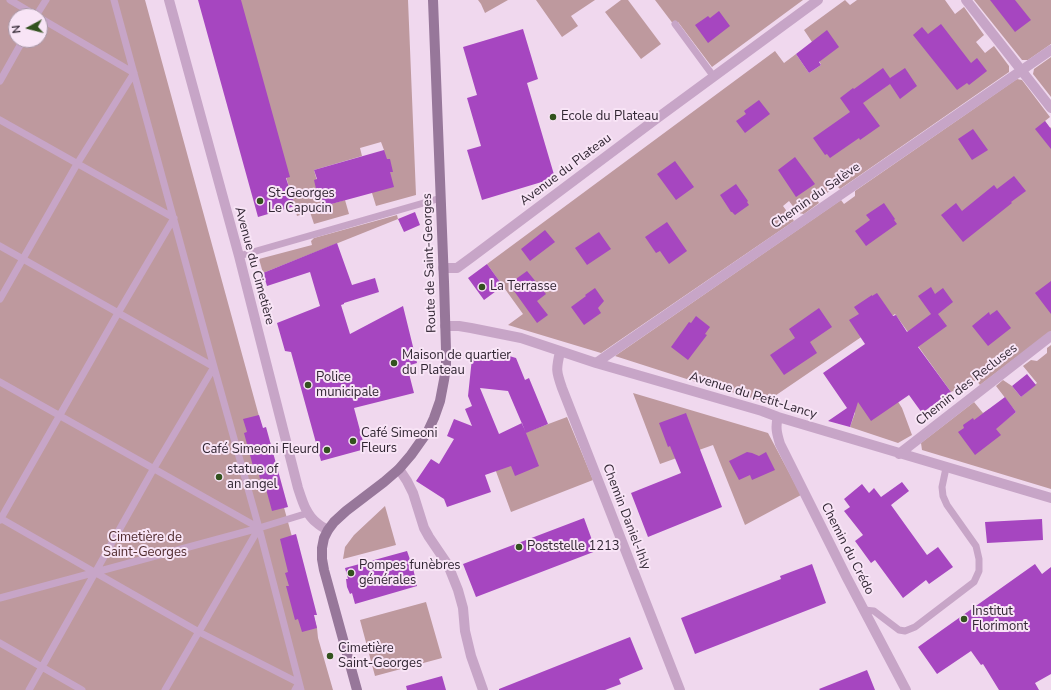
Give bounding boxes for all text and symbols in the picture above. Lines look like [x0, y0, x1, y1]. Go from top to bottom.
north arrow [8, 8, 48, 48]
text: N [9, 24, 25, 34]
place label: Ecole du Plateau [561, 109, 658, 125]
marker: Ecole du Plateau [548, 112, 558, 122]
street label: Avenue du Plateau [517, 131, 615, 209]
street label: Chemin du Salève [768, 159, 864, 233]
place label: St-Georges Le Capucin [268, 186, 335, 217]
street label: Route de Saint-Georges [420, 193, 440, 333]
marker: St-Georges Le Capucin [255, 196, 265, 206]
street label: Avenue du Cimetière [231, 205, 277, 327]
place label: La Terrasse [490, 279, 557, 295]
marker: La Terrasse [477, 282, 487, 292]
street label: Chemin des Recluses [913, 341, 1021, 429]
place label: Maison de quartier du Plateau [402, 348, 511, 379]
marker: Maison de quartier du Plateau [389, 358, 399, 368]
street label: Avenue du Petit-Lancy [687, 369, 819, 423]
place label: Police municipale [316, 370, 379, 401]
marker: Police municipale [303, 380, 313, 390]
place label: Café Simeoni Fleurs [361, 426, 438, 457]
marker: Café Simeoni Fleurs [348, 436, 358, 446]
place label: Café Simeoni Fleurd [202, 442, 319, 458]
marker: Café Simeoni Fleurd [322, 445, 332, 455]
place label: statue of an angel [227, 462, 278, 493]
street label: Chemin Daniel-Ihly [599, 462, 653, 572]
marker: statue of an angel [214, 472, 224, 482]
street label: Chemin du Crédo [817, 500, 877, 598]
park label: Cimetière de Saint-Georges [103, 530, 187, 561]
place label: Poststelle 1213 [527, 539, 620, 555]
marker: Poststelle 1213 [514, 542, 524, 552]
place label: Pompes funèbres générales [359, 558, 461, 589]
marker: Pompes funèbres générales [346, 568, 356, 578]
place label: Institut Florimont [972, 604, 1028, 635]
marker: Institut Florimont [959, 614, 969, 624]
place label: Cimetière Saint-Georges [338, 641, 422, 672]
marker: Cimetière Saint-Georges [325, 651, 335, 661]

